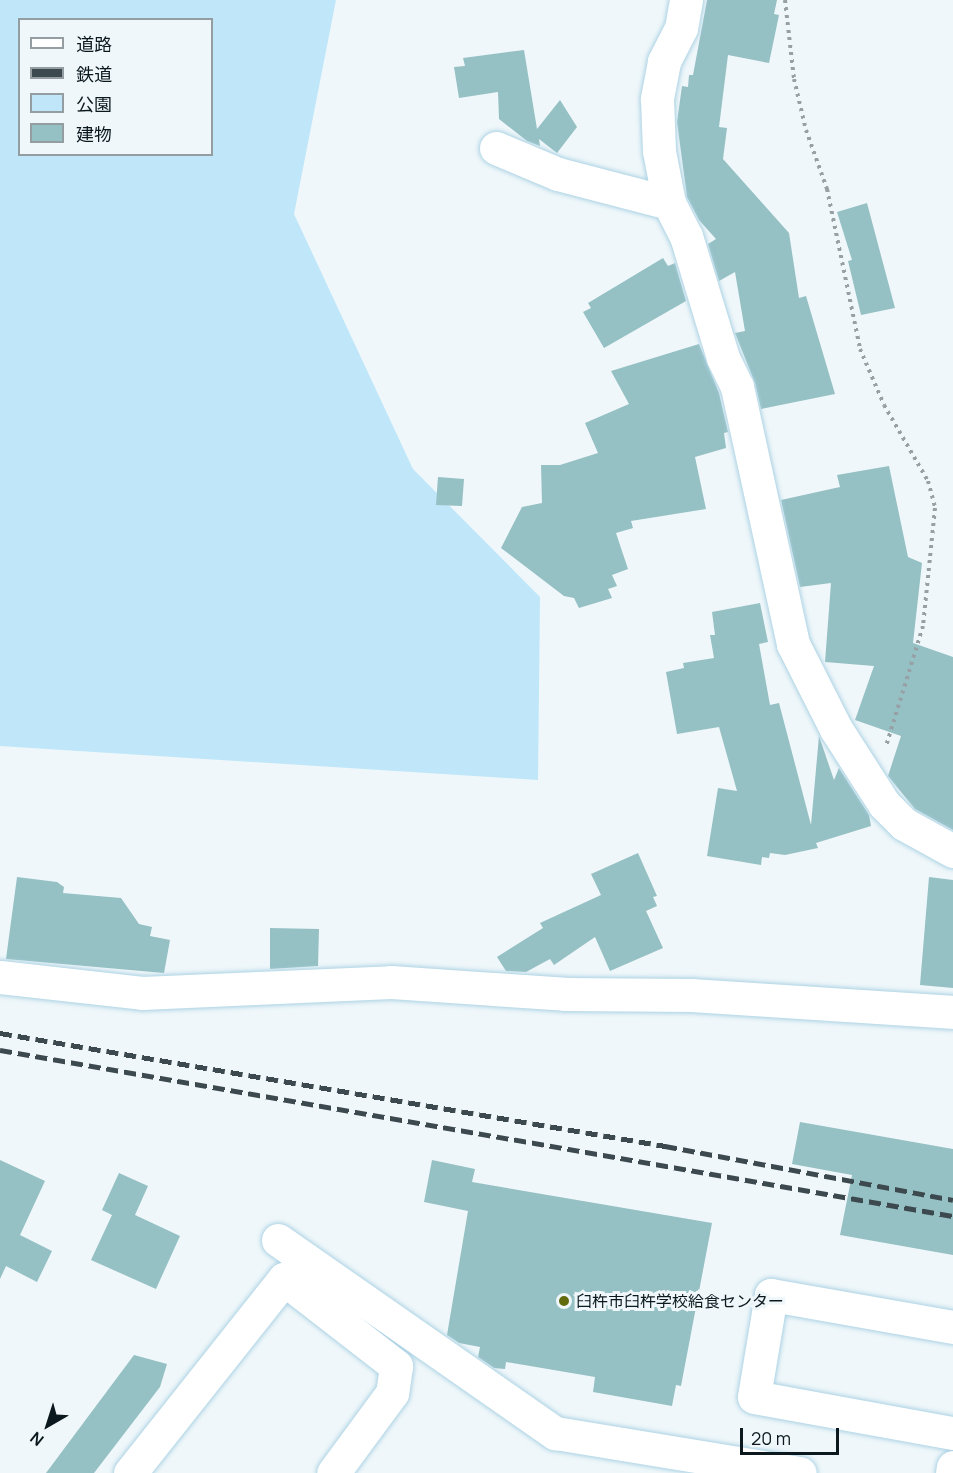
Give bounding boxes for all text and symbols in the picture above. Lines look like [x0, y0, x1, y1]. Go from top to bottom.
legend [18, 18, 213, 156]
text: 道路 [76, 32, 112, 56]
text: 鉄道 [76, 62, 112, 86]
text: 公園 [76, 92, 112, 116]
text: 建物 [76, 122, 112, 146]
place label: 臼杵市臼杵学校給食センター [576, 1291, 784, 1311]
marker: 臼杵市臼杵学校給食センター [557, 1294, 571, 1308]
north arrow [18, 1395, 78, 1455]
scale bar [743, 1416, 842, 1454]
text: 20 m [751, 1426, 791, 1450]
text: N [25, 1427, 48, 1451]

